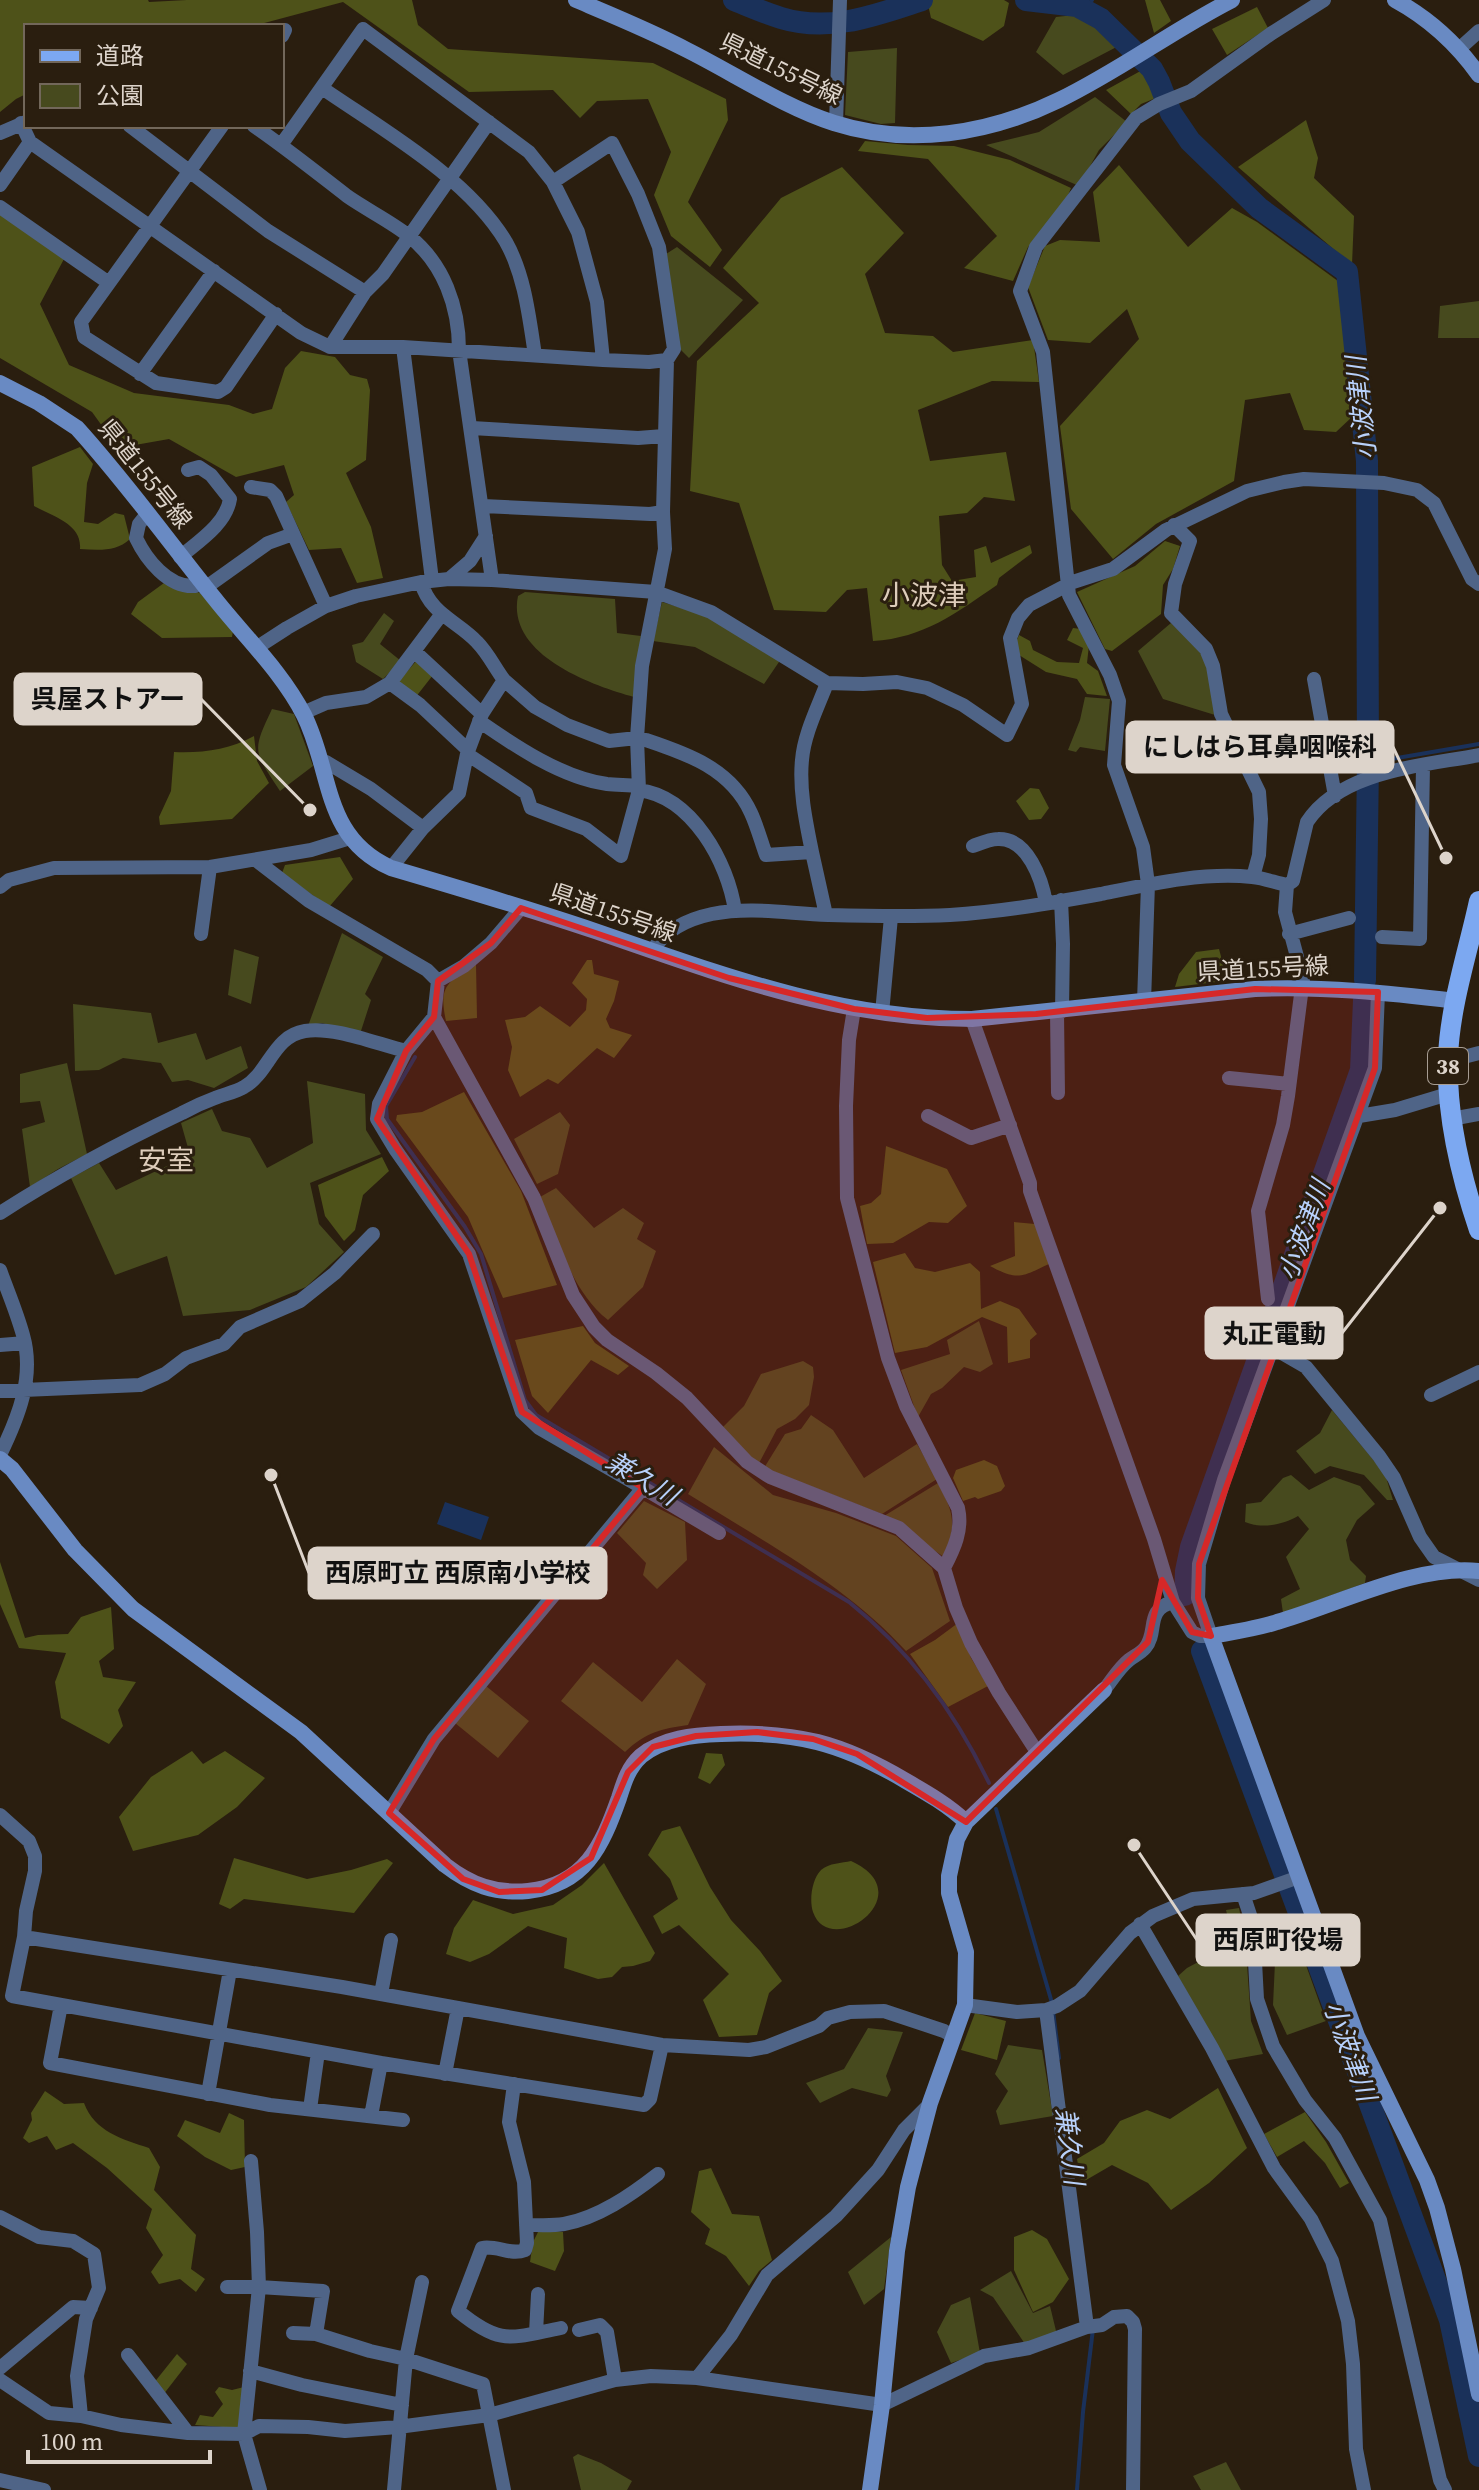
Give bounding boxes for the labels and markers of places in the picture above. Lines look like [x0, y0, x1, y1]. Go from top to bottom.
callout: 呉屋ストアー [15, 674, 201, 724]
callout: にしはら耳鼻咽喉科 [1127, 722, 1393, 772]
callout: 丸正電動 [1206, 1308, 1342, 1358]
callout: 西原町立 西原南小学校 [309, 1548, 606, 1598]
callout: 西原町役場 [1197, 1915, 1359, 1965]

